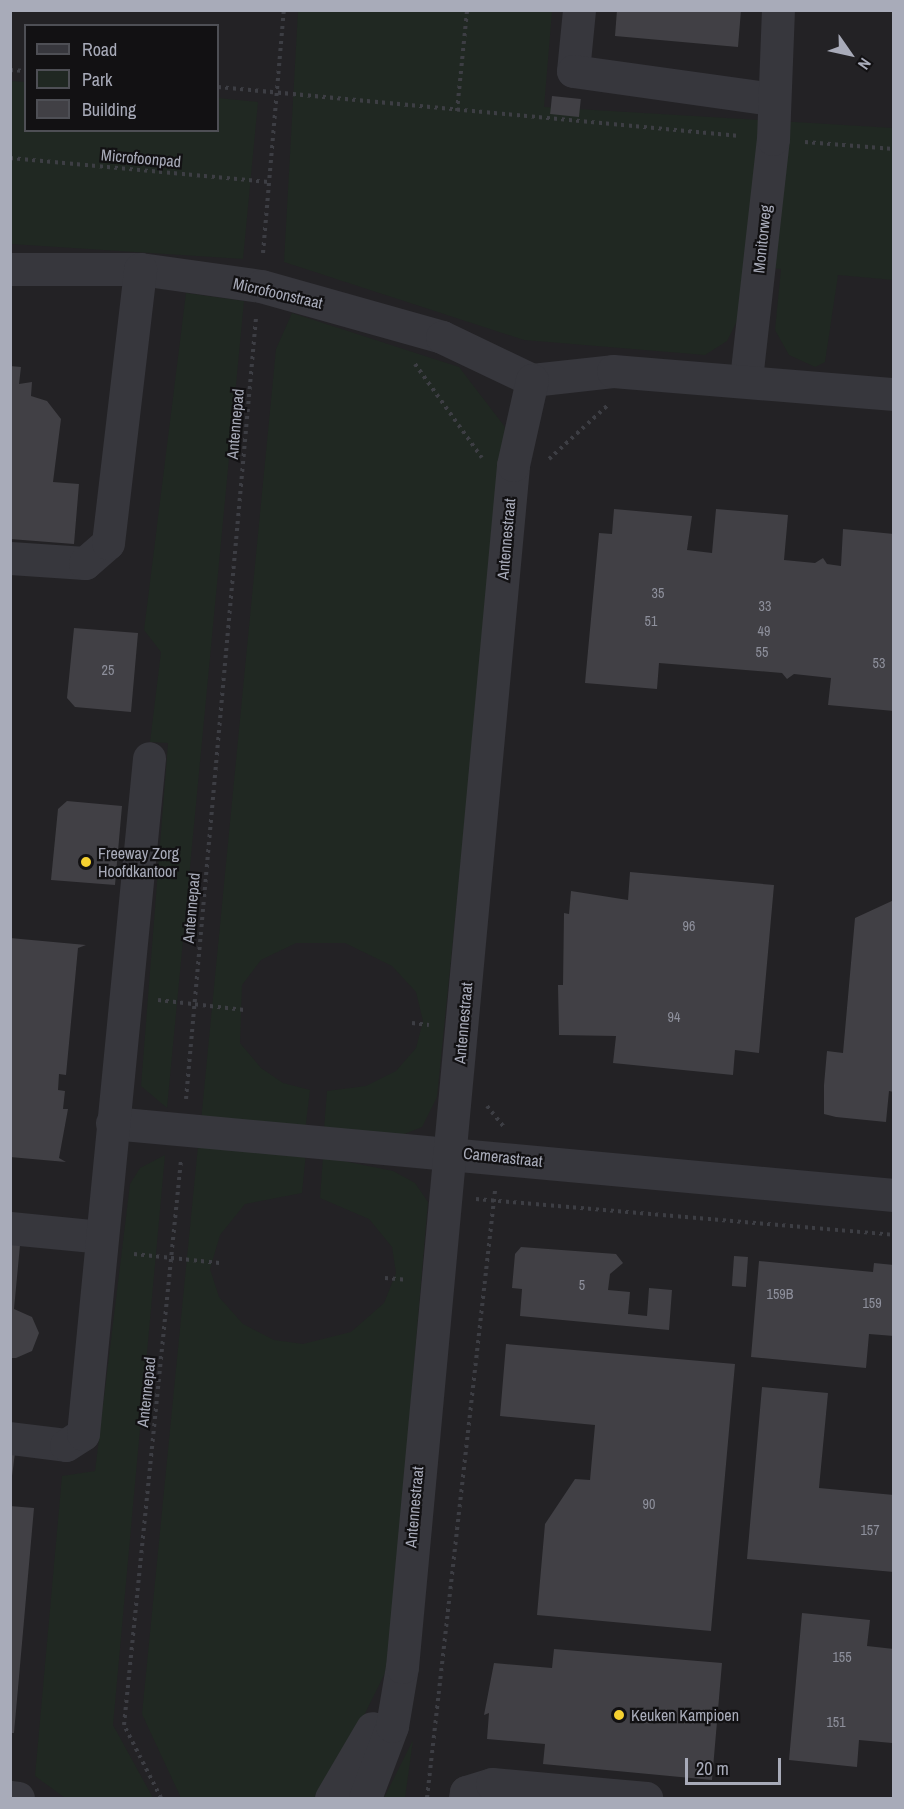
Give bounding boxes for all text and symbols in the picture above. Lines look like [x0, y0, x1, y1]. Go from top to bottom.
legend [24, 24, 219, 132]
north arrow [820, 24, 880, 84]
text: Road [82, 37, 117, 62]
text: N [853, 54, 877, 74]
text: Park [82, 67, 112, 92]
text: Building [82, 97, 136, 122]
street label: Microfoonpad [100, 145, 182, 171]
street label: Monitorweg [749, 204, 775, 274]
street label: Microfoonstraat [231, 273, 325, 313]
street label: Antennepad [222, 388, 248, 460]
street label: Antennestraat [493, 497, 519, 581]
house number: 35 [652, 585, 664, 601]
house number: 33 [759, 598, 771, 614]
house number: 51 [645, 613, 657, 629]
house number: 49 [758, 623, 770, 639]
house number: 55 [756, 644, 768, 660]
house number: 53 [873, 655, 885, 671]
house number: 25 [102, 662, 114, 678]
place label: Freeway Zorg Hoofdkantoor [98, 843, 179, 881]
marker: Freeway Zorg Hoofdkantoor [79, 855, 93, 869]
street label: Antennepad [178, 872, 204, 944]
house number: 96 [683, 918, 695, 934]
street label: Antennestraat [450, 981, 476, 1065]
house number: 94 [668, 1009, 680, 1025]
street label: Camerastraat [462, 1143, 544, 1171]
house number: 5 [579, 1277, 585, 1293]
house number: 159B [767, 1286, 793, 1302]
house number: 159 [862, 1295, 882, 1311]
street label: Antennepad [133, 1356, 159, 1428]
street label: Antennestraat [401, 1465, 427, 1549]
house number: 90 [643, 1496, 655, 1512]
house number: 157 [860, 1522, 880, 1538]
house number: 155 [832, 1649, 852, 1665]
place label: Keuken Kampioen [631, 1705, 739, 1725]
marker: Keuken Kampioen [612, 1708, 626, 1722]
house number: 151 [826, 1714, 846, 1730]
scale bar [688, 1746, 784, 1784]
text: 20 m [696, 1756, 729, 1781]

